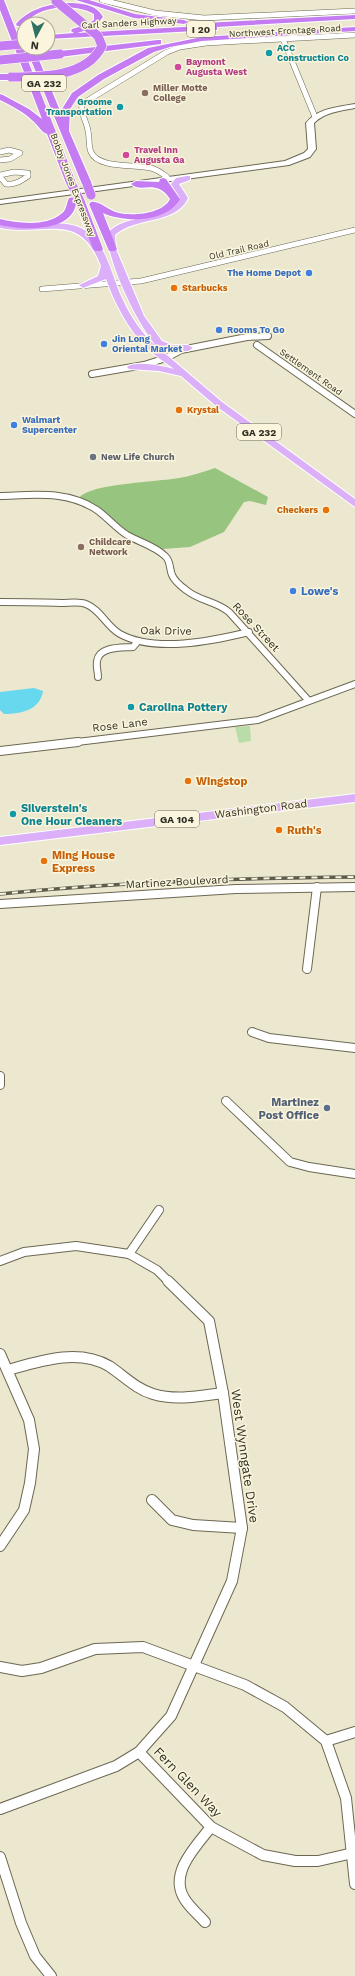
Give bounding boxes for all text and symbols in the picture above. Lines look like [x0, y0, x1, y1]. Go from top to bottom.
street label: Carl Sanders Highway [81, 15, 177, 30]
north arrow [16, 16, 56, 56]
road number: I 20 [187, 21, 215, 37]
street label: Northwest Frontage Road [229, 23, 341, 39]
text: N [30, 38, 40, 52]
place label: ACC Construction Co [277, 43, 350, 63]
marker: ACC Construction Co [264, 48, 274, 58]
place label: Baymont Augusta West [186, 57, 247, 77]
marker: Baymont Augusta West [173, 62, 183, 72]
road number: GA 232 [22, 75, 66, 91]
place label: Miller Motte College [153, 83, 207, 103]
marker: Miller Motte College [140, 88, 150, 98]
place label: Groome Transportation [46, 97, 112, 117]
marker: Groome Transportation [115, 102, 125, 112]
street label: Bobby Jones Expressway [49, 132, 97, 238]
place label: Travel Inn Augusta Ga [134, 145, 185, 165]
marker: Travel Inn Augusta Ga [121, 150, 131, 160]
street label: Old Trail Road [208, 238, 270, 262]
place label: The Home Depot [227, 268, 301, 278]
marker: The Home Depot [304, 268, 314, 278]
marker: Starbucks [169, 283, 179, 293]
place label: Starbucks [182, 283, 228, 293]
marker: Rooms To Go [214, 325, 224, 335]
place label: Rooms To Go [227, 325, 285, 335]
place label: Jin Long Oriental Market [112, 334, 182, 354]
marker: Jin Long Oriental Market [99, 339, 109, 349]
street label: Settlement Road [278, 347, 344, 397]
marker: Krystal [174, 405, 184, 415]
place label: Krystal [187, 405, 219, 415]
place label: Walmart Supercenter [22, 415, 77, 435]
marker: Walmart Supercenter [9, 420, 19, 430]
road number: GA 232 [237, 424, 281, 440]
marker: New Life Church [88, 452, 98, 462]
place label: New Life Church [101, 452, 175, 462]
place label: Checkers [277, 505, 318, 515]
marker: Checkers [321, 505, 331, 515]
place label: Childcare Network [89, 537, 131, 557]
marker: Childcare Network [76, 542, 86, 552]
place label: Lowe's [301, 585, 339, 598]
marker: Lowe's [288, 586, 298, 596]
street label: Rose Street [230, 600, 282, 655]
street label: Oak Drive [140, 624, 192, 638]
place label: Carolina Pottery [139, 701, 228, 714]
marker: Carolina Pottery [126, 702, 136, 712]
street label: Rose Lane [92, 715, 148, 735]
place label: Wingstop [196, 775, 247, 788]
marker: Wingstop [183, 776, 193, 786]
street label: Washington Road [214, 797, 308, 821]
place label: Silverstein's One Hour Cleaners [21, 802, 122, 828]
marker: Silverstein's One Hour Cleaners [8, 809, 18, 819]
road number: GA 104 [155, 811, 199, 827]
place label: Ruth's [287, 824, 322, 837]
marker: Ruth's [274, 825, 284, 835]
place label: Ming House Express [52, 849, 115, 875]
marker: Ming House Express [39, 856, 49, 866]
street label: Martinez Boulevard [125, 873, 229, 891]
place label: Martinez Post Office [259, 1096, 319, 1122]
marker: Martinez Post Office [322, 1103, 332, 1113]
street label: West Wynngate Drive [228, 1388, 262, 1524]
street label: Fern Glen Way [151, 1744, 225, 1820]

